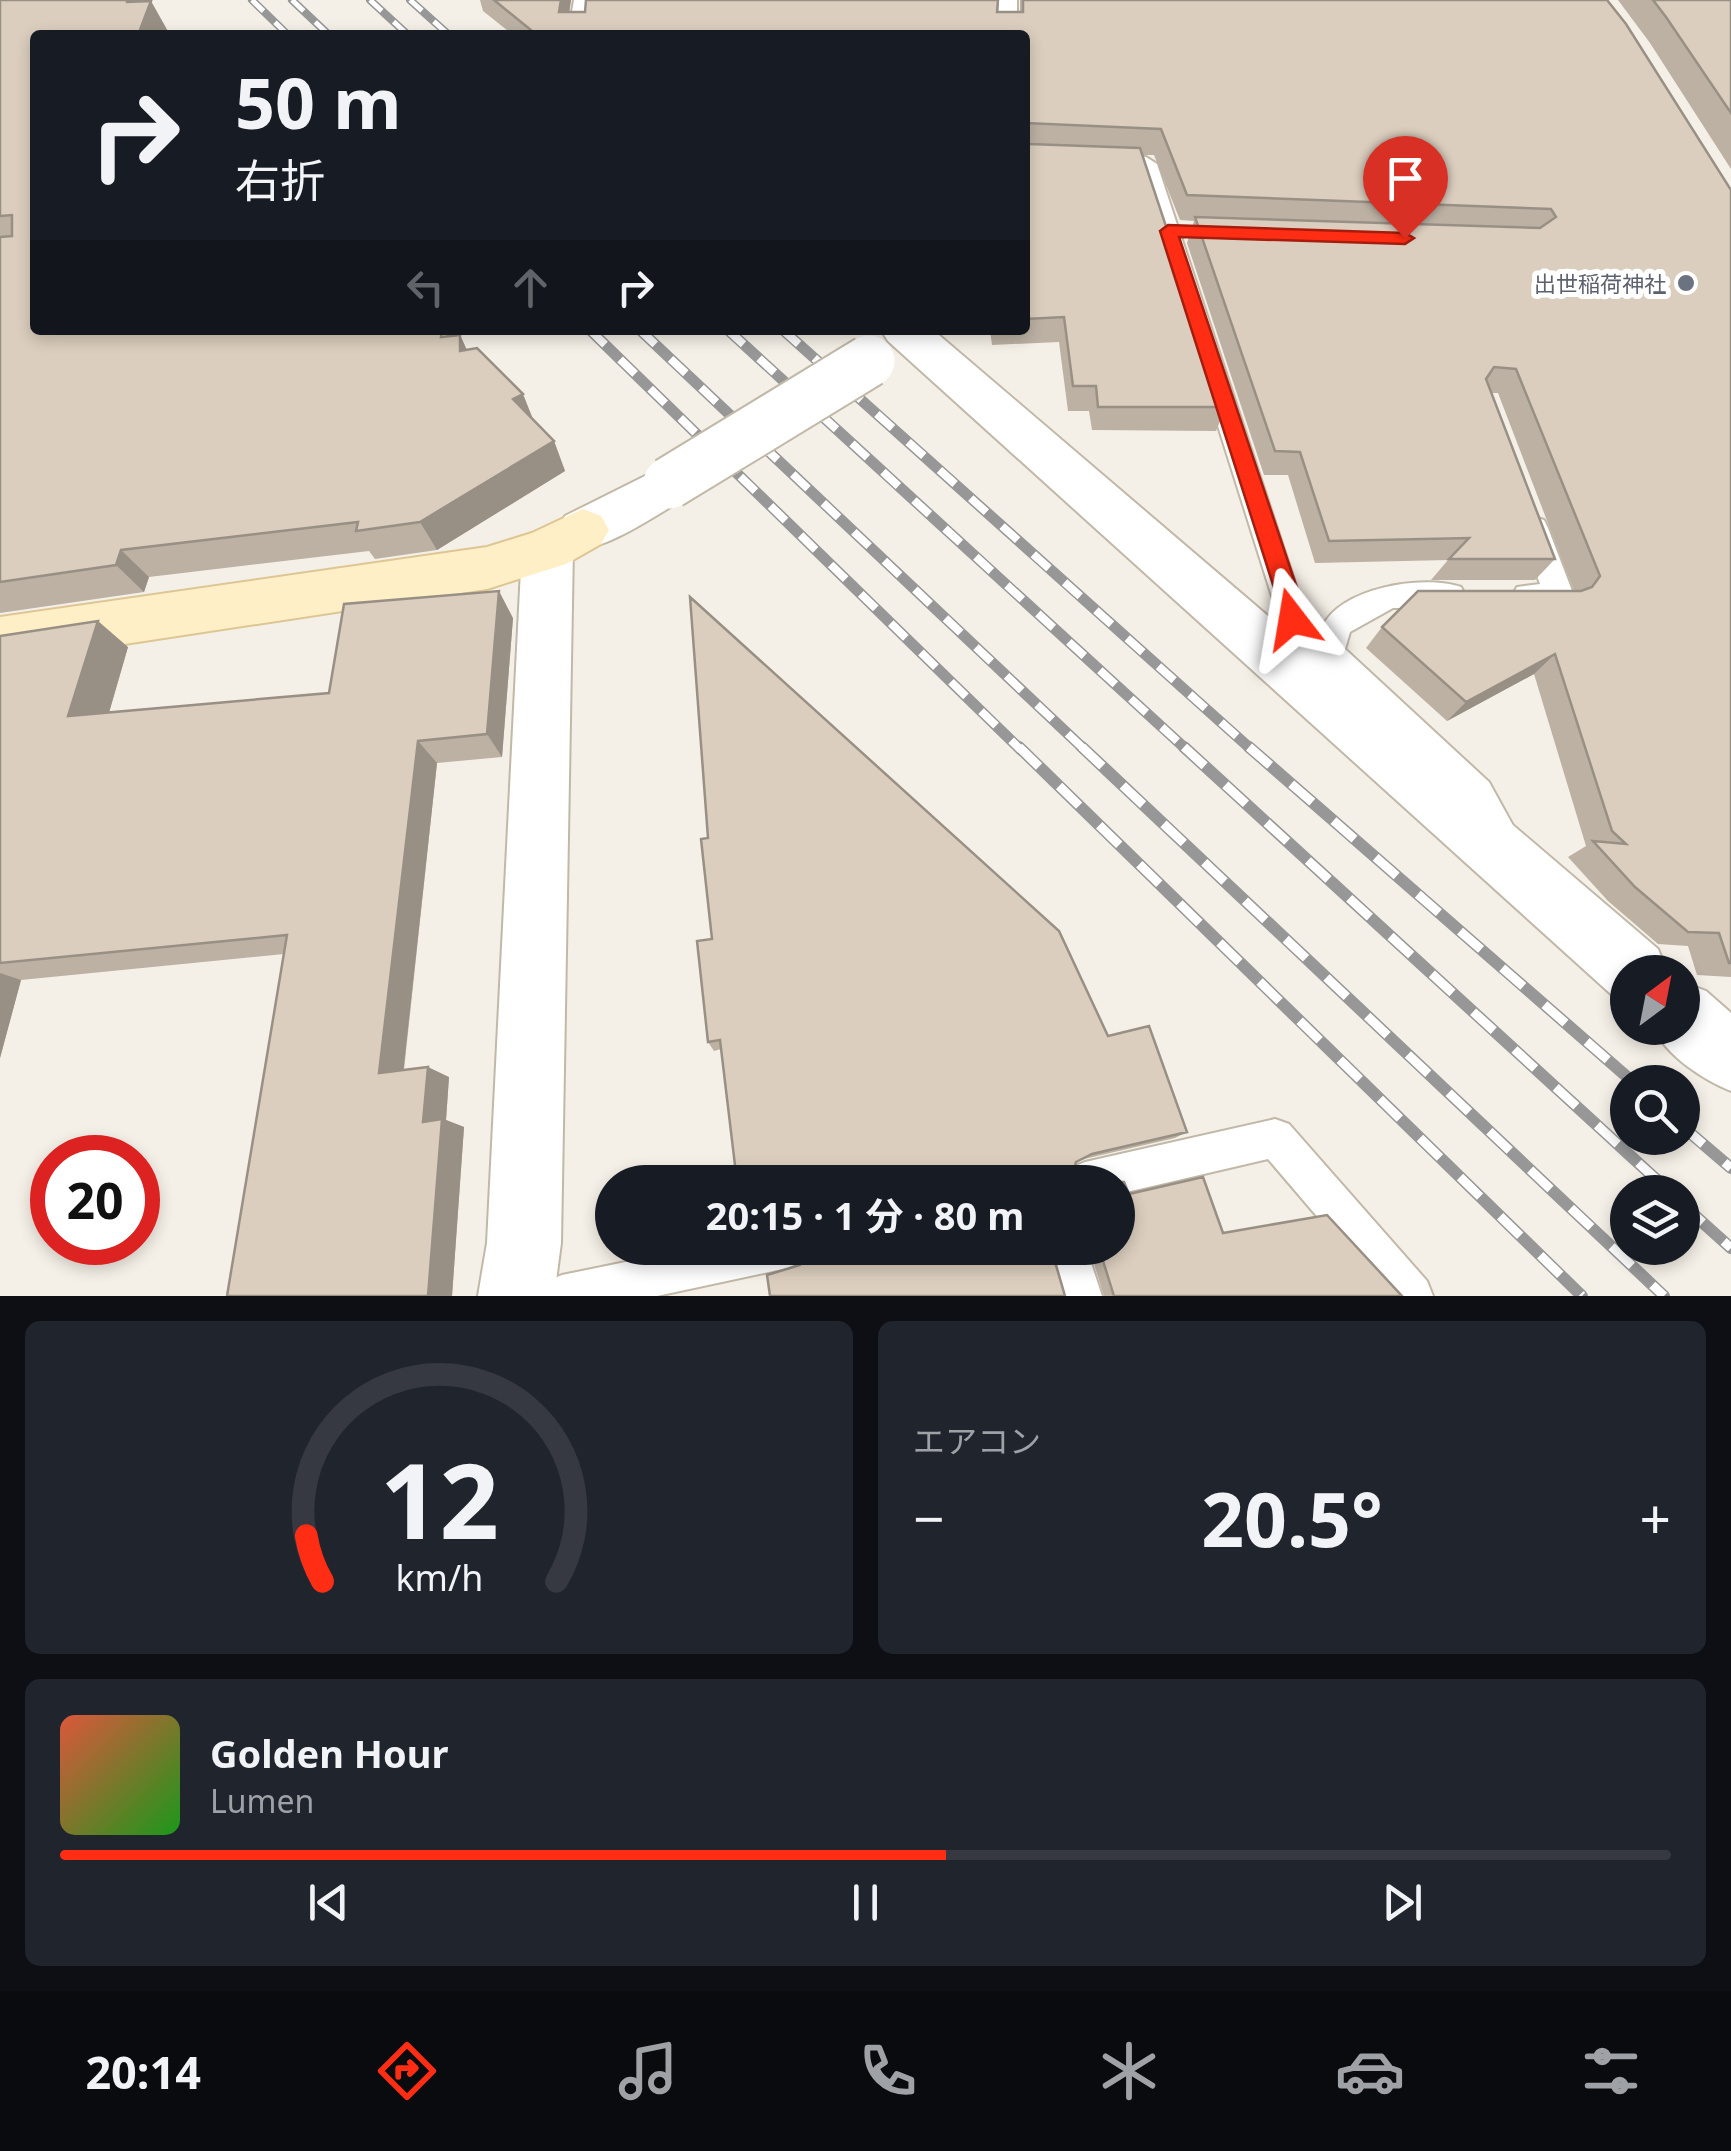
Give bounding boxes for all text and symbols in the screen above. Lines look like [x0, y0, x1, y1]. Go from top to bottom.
text: 50 m [235, 54, 402, 150]
icon: right [70, 70, 200, 200]
pin [1363, 136, 1448, 239]
text: 右折 [235, 149, 325, 210]
icon: arrive [1378, 151, 1433, 206]
icon: left [398, 260, 453, 315]
icon: ahead [503, 260, 558, 315]
icon: right [608, 260, 663, 315]
place label: 出世稲荷神社 [1534, 268, 1666, 298]
marker: 出世稲荷神社 [1675, 272, 1697, 294]
position arrow [1240, 567, 1344, 671]
north arrow [1610, 955, 1700, 1045]
map controls [1610, 955, 1700, 1265]
button: search [1610, 1065, 1700, 1155]
speed limit sign: 20 [30, 1135, 160, 1265]
button: layers [1610, 1175, 1700, 1265]
text: 20:15 · 1 分 · 80 m [706, 1189, 1024, 1241]
text: エアコン [913, 1419, 1041, 1462]
text: 12 [380, 1428, 498, 1569]
text: 20.5° [1201, 1467, 1383, 1569]
text: − [913, 1480, 944, 1555]
text: + [1640, 1480, 1671, 1555]
text: km/h [395, 1553, 483, 1601]
text: Golden Hour [210, 1727, 448, 1779]
text: Lumen [210, 1779, 314, 1822]
icon: previous [301, 1875, 356, 1930]
icon: pause [838, 1875, 893, 1930]
icon: next [1375, 1875, 1430, 1930]
icon: directions [372, 2036, 442, 2106]
icon: music [613, 2036, 683, 2106]
icon: phone [853, 2036, 923, 2106]
icon: climate [1094, 2036, 1164, 2106]
icon: car [1335, 2036, 1405, 2106]
icon: filters [1576, 2036, 1646, 2106]
text: 20:14 [85, 2041, 201, 2102]

